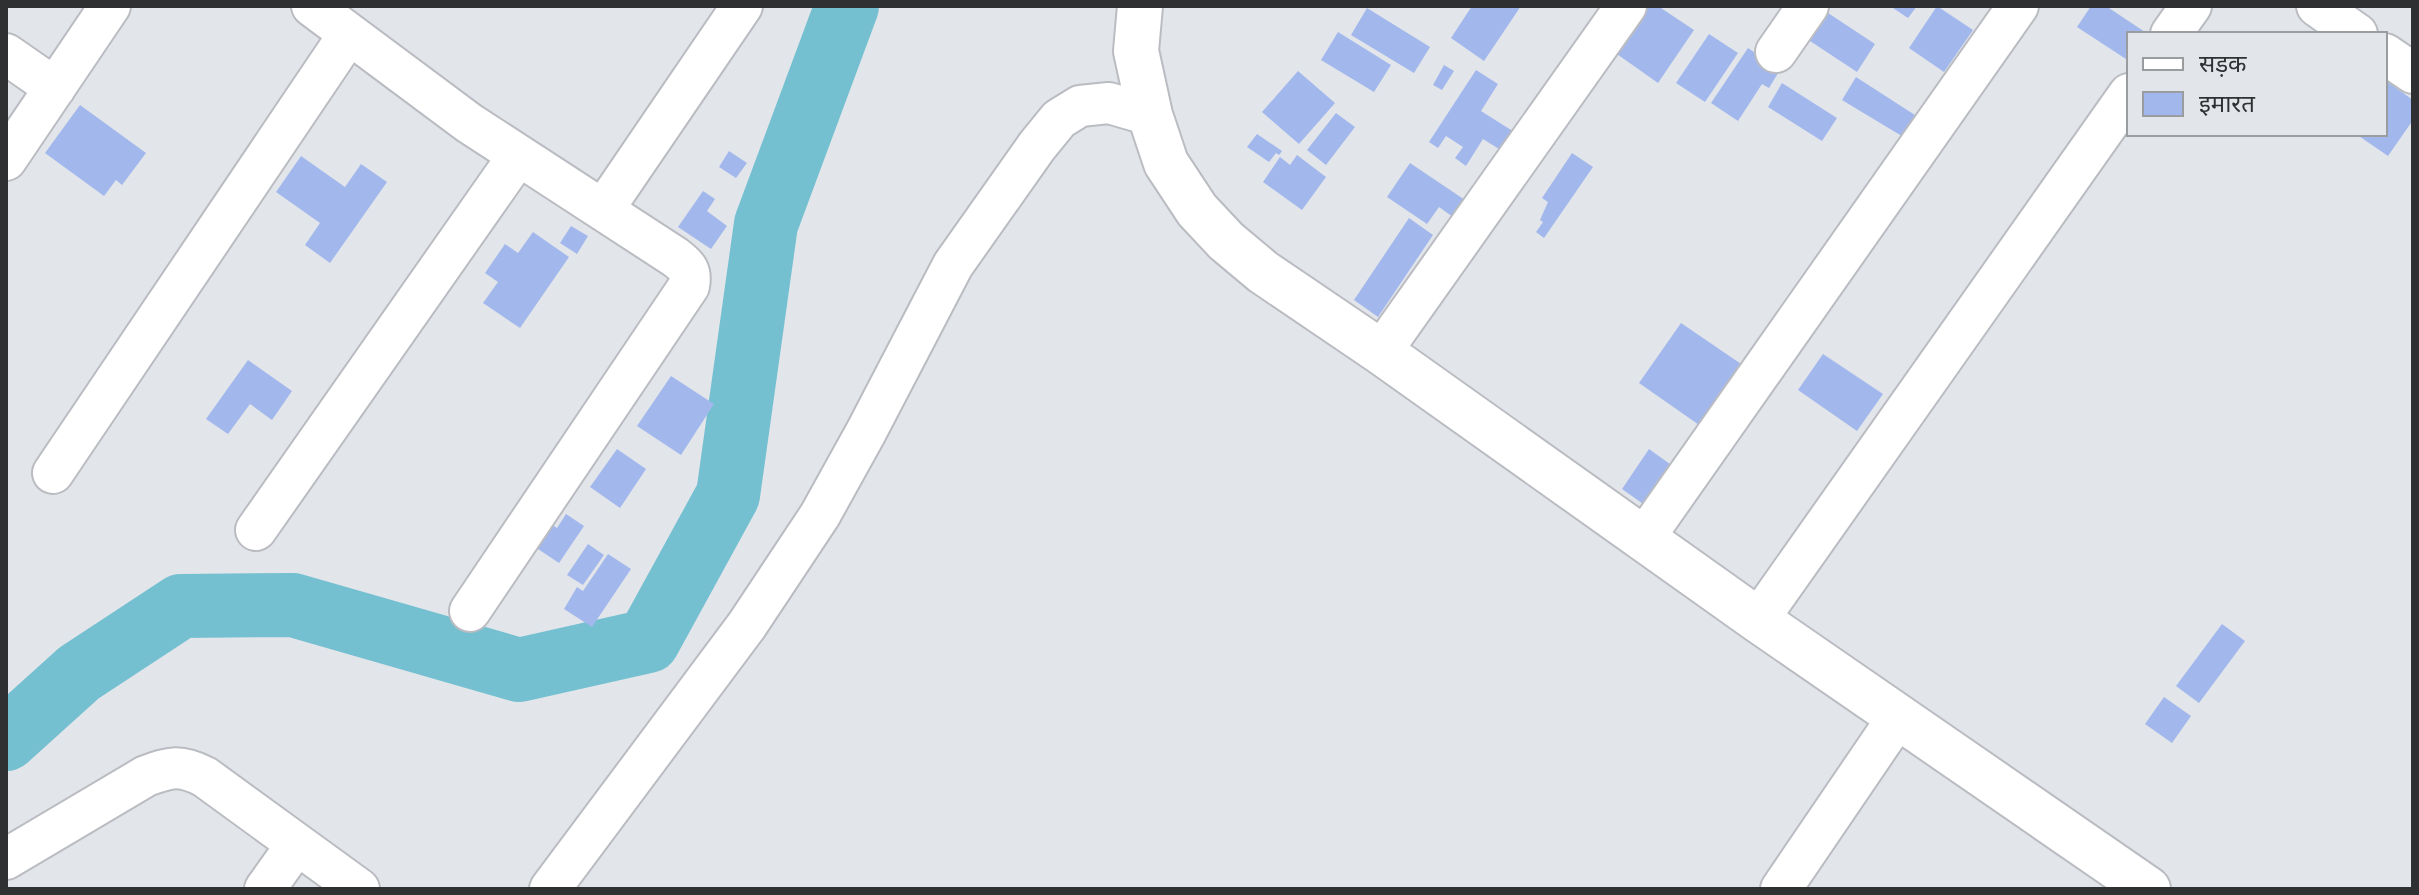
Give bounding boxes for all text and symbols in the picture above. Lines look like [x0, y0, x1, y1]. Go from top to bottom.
legend [2127, 32, 2387, 136]
text: सड़क [2199, 50, 2247, 79]
text: इमारत [2199, 90, 2256, 119]

